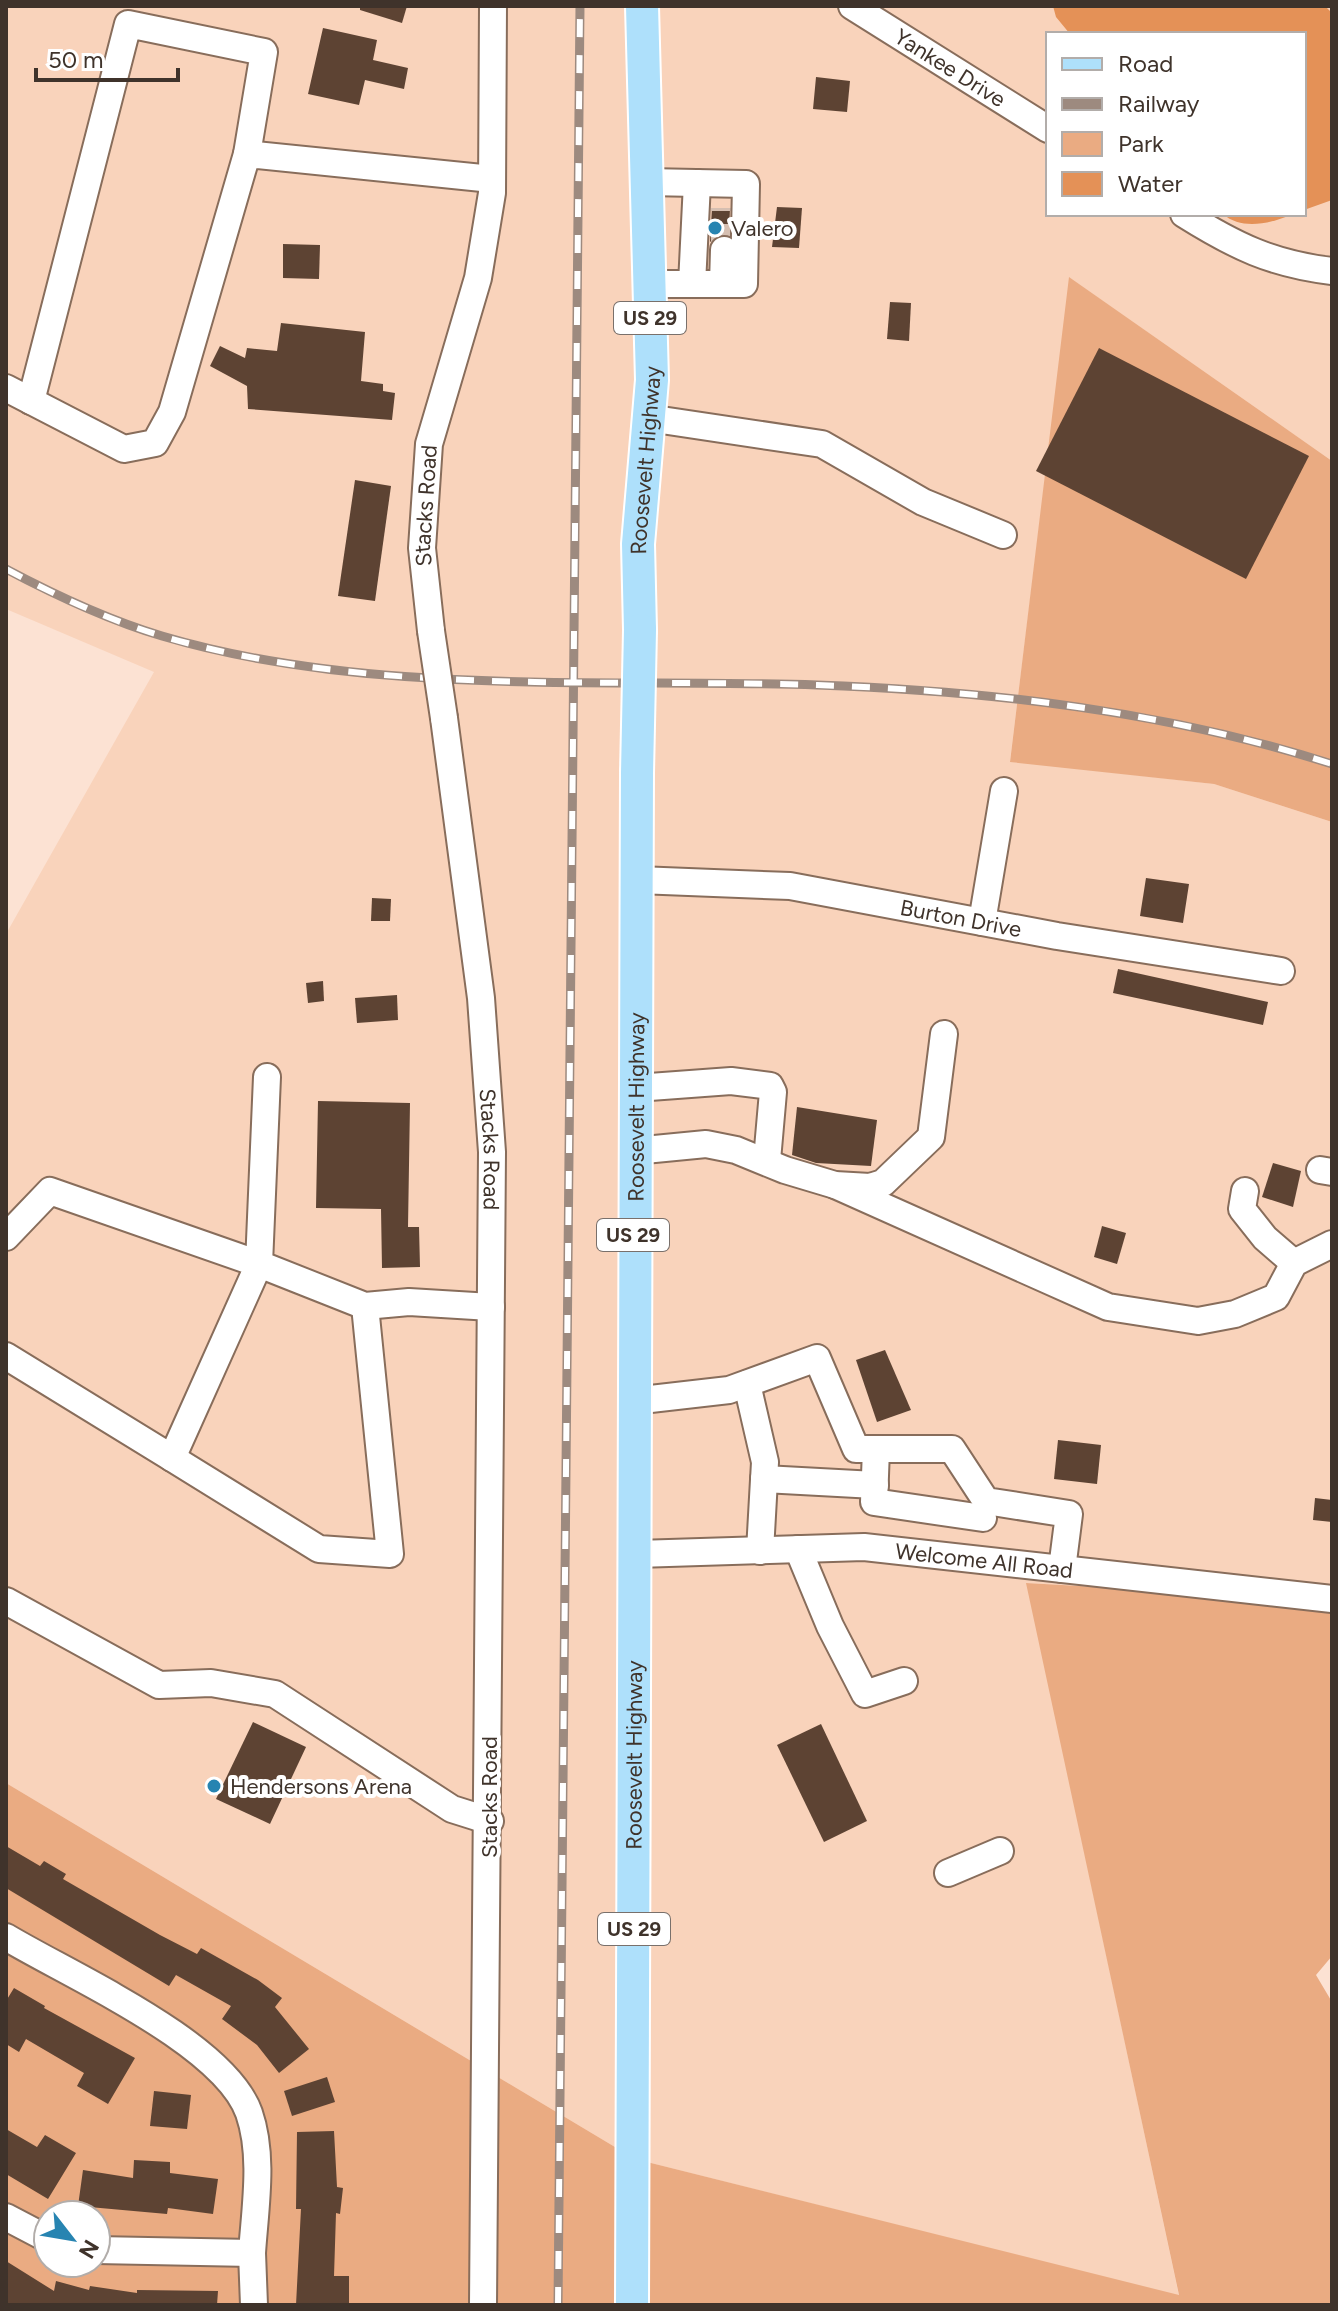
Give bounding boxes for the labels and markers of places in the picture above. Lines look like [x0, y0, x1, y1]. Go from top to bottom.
place label: Valero [731, 215, 794, 242]
marker: Valero [706, 219, 724, 237]
place label: Hendersons Arena [230, 1773, 412, 1800]
marker: Hendersons Arena [205, 1777, 223, 1795]

